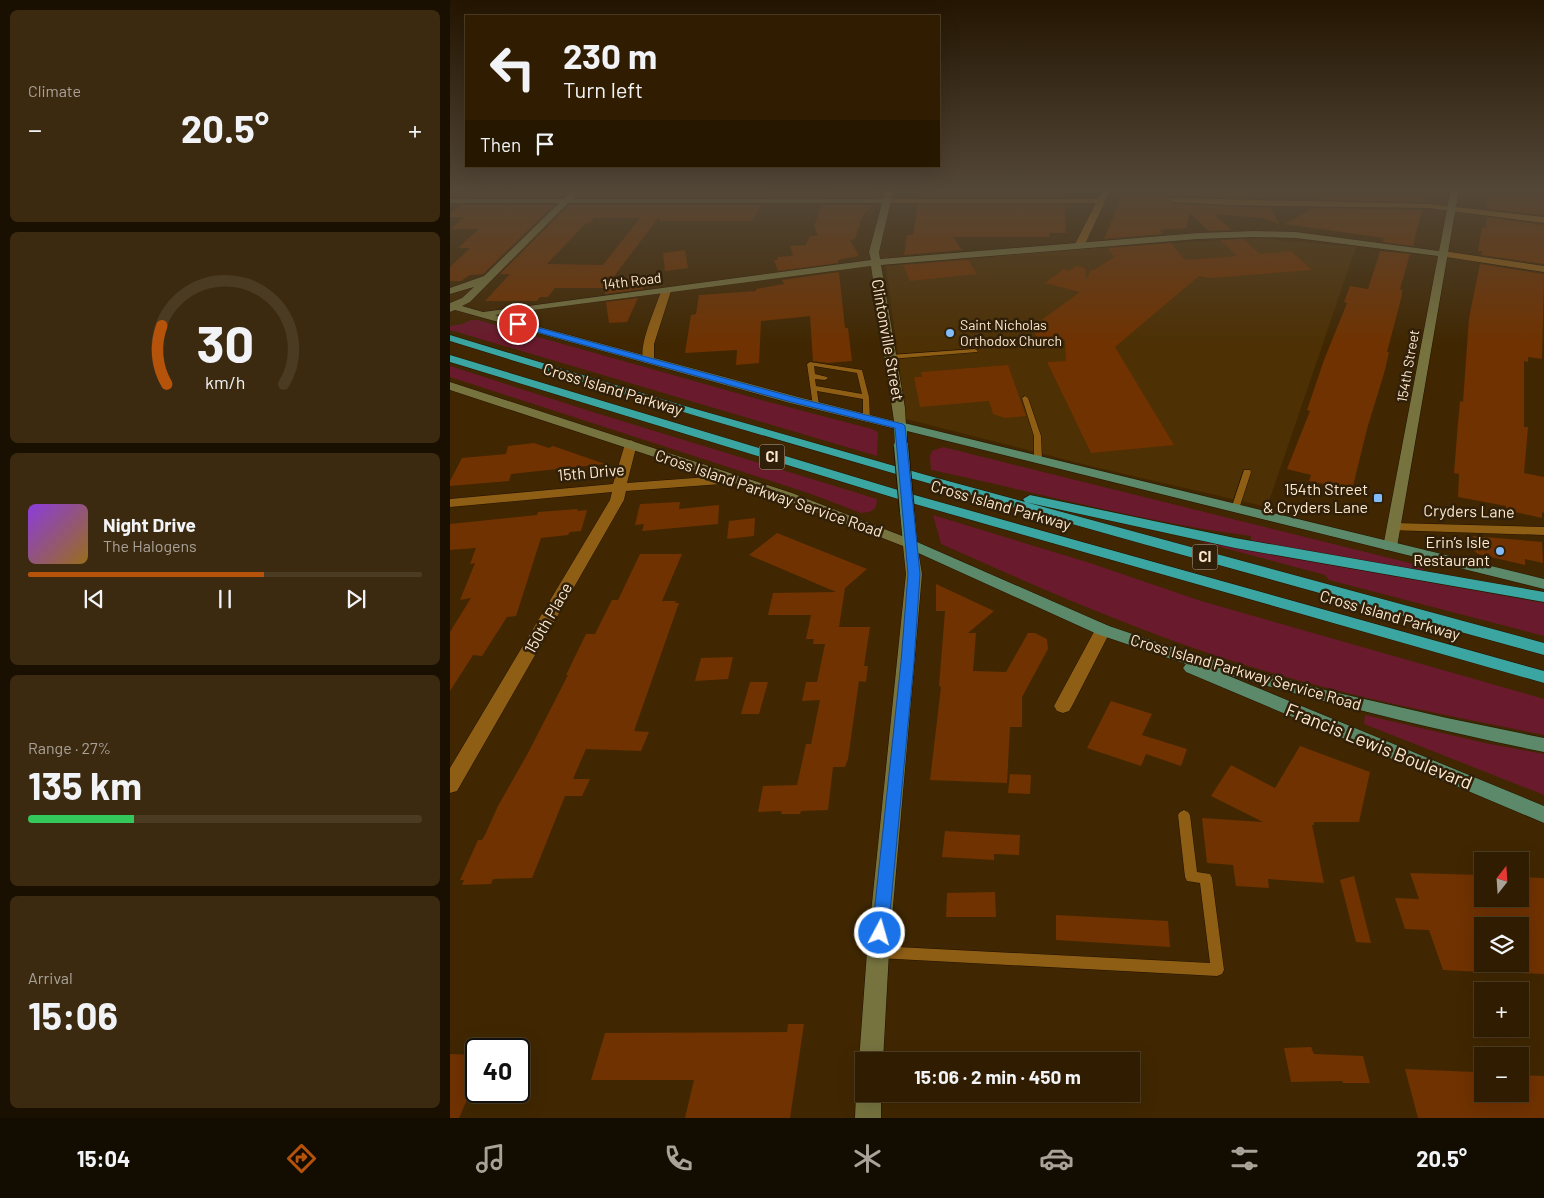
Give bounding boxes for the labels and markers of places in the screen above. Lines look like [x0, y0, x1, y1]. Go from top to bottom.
pin [497, 303, 539, 345]
place label: Saint Nicholas Orthodox Church [960, 316, 1062, 349]
marker: Saint Nicholas Orthodox Church [944, 327, 956, 339]
place label: 154th Street & Cryders Lane [1263, 479, 1368, 516]
marker: 154th Street & Cryders Lane [1372, 492, 1384, 504]
place label: Erin’s Isle Restaurant [1413, 532, 1490, 569]
marker: Erin’s Isle Restaurant [1494, 545, 1506, 557]

